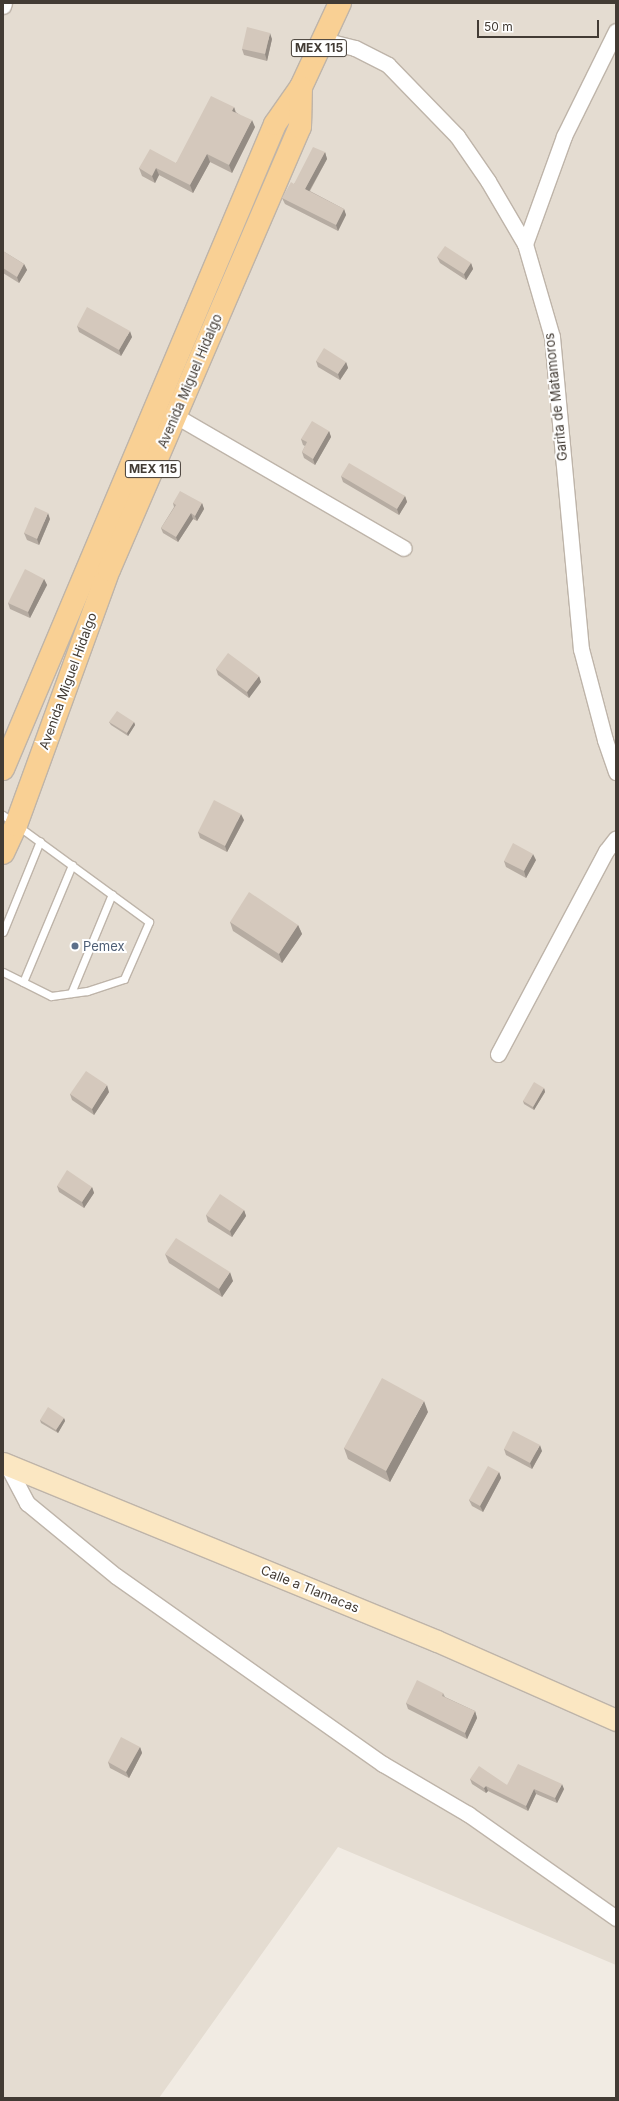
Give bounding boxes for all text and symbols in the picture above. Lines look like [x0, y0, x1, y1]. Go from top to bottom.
scale bar [479, 12, 601, 38]
text: 50 m [484, 19, 513, 34]
road number: MEX 115 [290, 38, 348, 58]
street label: Avenida Miguel Hidalgo [155, 311, 225, 451]
street label: Garita de Matamoros [542, 332, 570, 462]
road number: MEX 115 [124, 459, 182, 479]
street label: Avenida Miguel Hidalgo [36, 610, 100, 752]
place label: Pemex [83, 938, 125, 954]
marker: Pemex [70, 941, 80, 951]
street label: Calle a Tlamacas [259, 1562, 361, 1616]

